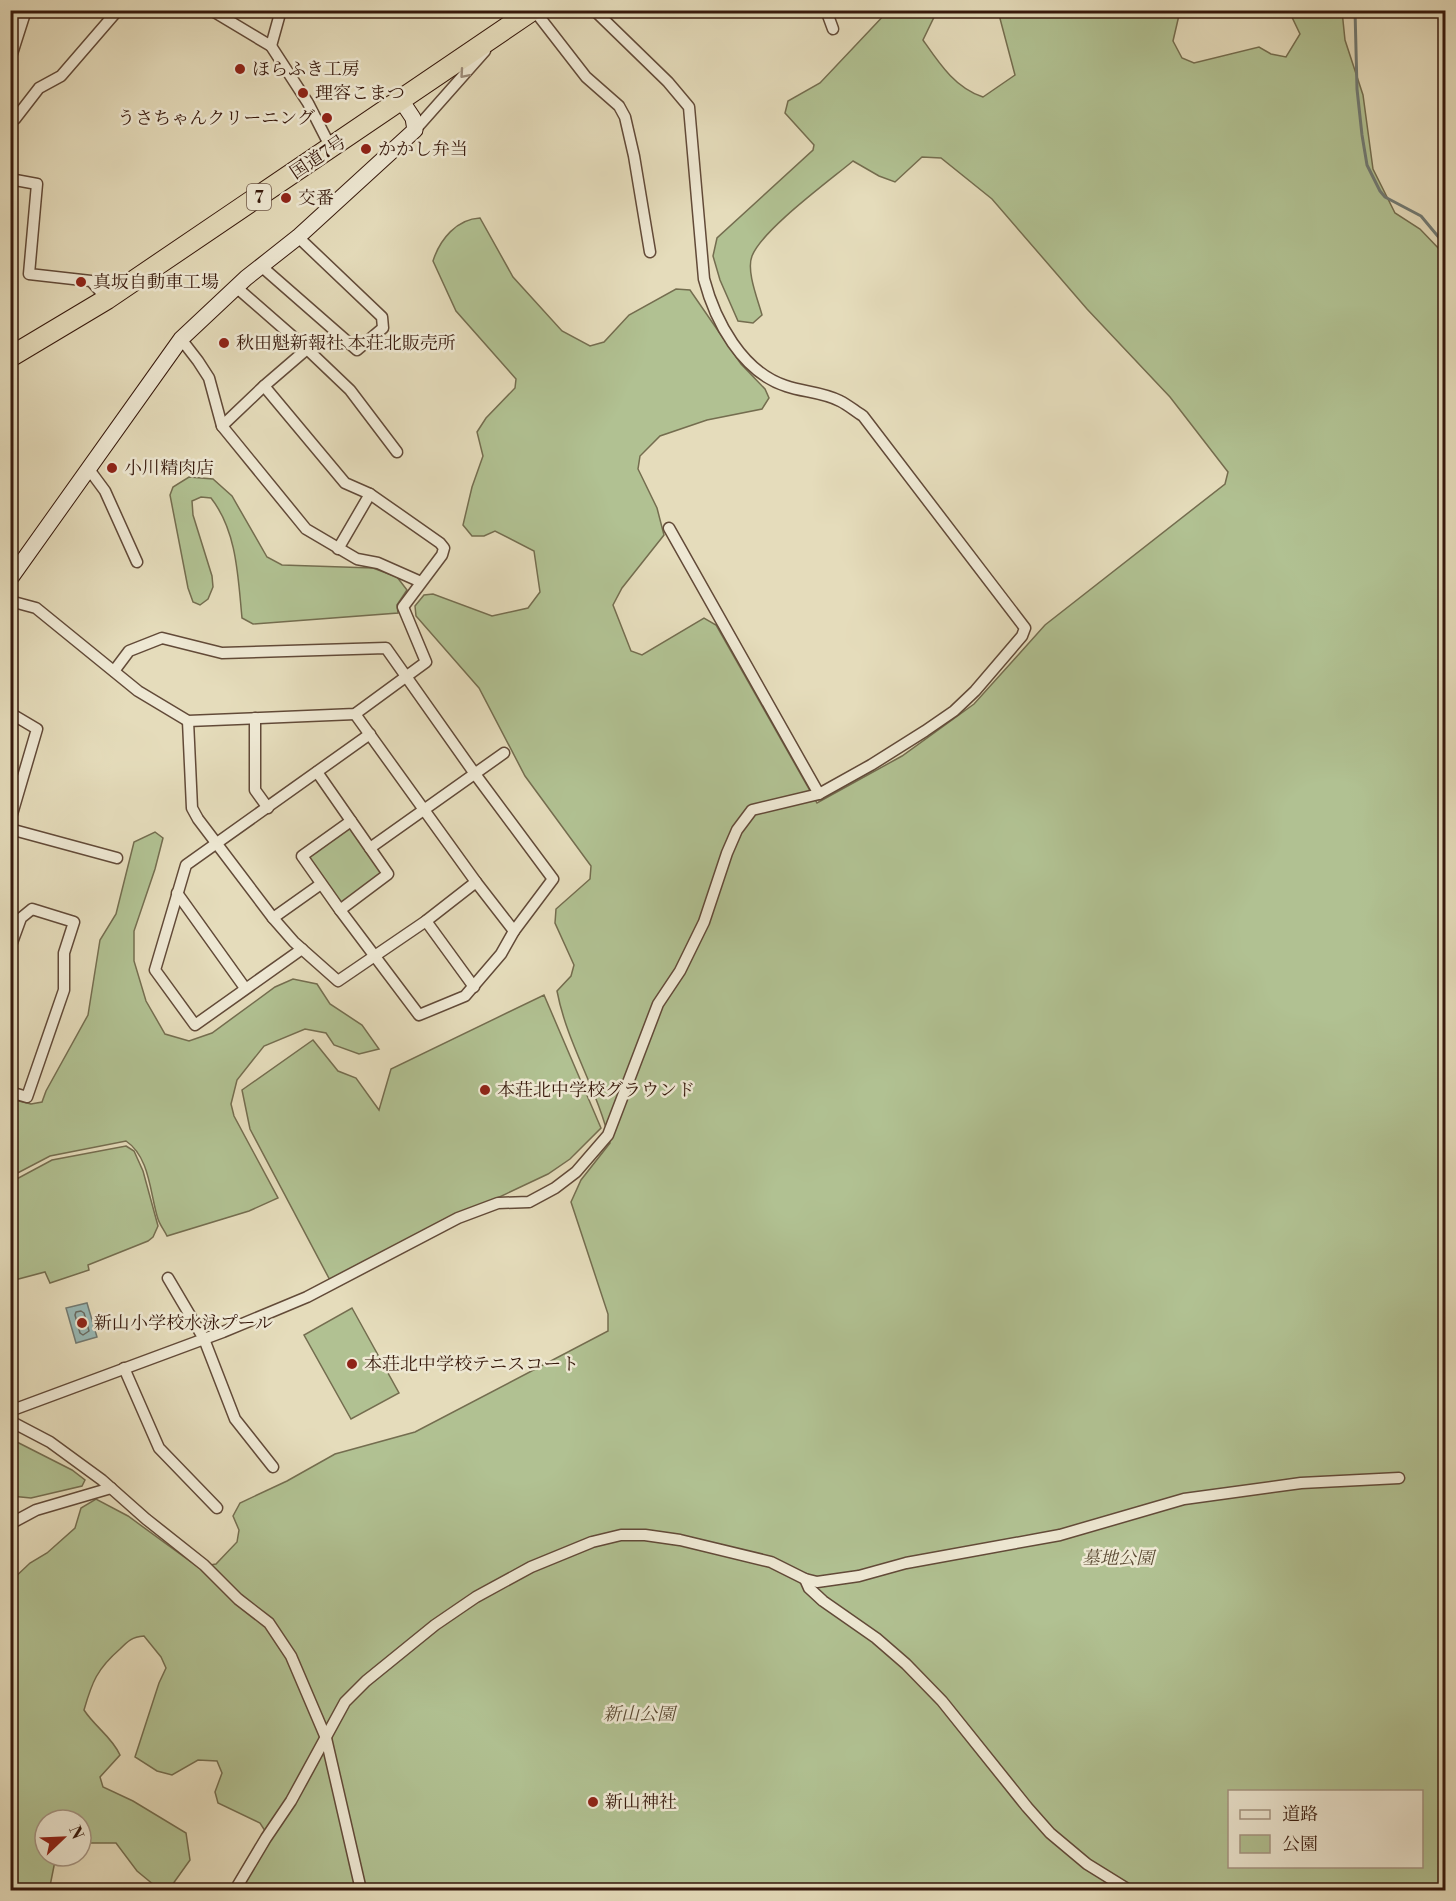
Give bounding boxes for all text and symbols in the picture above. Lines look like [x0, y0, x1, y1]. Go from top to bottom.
place label: ほらふき工房 [252, 58, 360, 81]
marker: ほらふき工房 [233, 62, 247, 76]
one-way arrow [460, 67, 471, 78]
place label: 理容こまつ [315, 82, 405, 105]
marker: 理容こまつ [296, 86, 310, 100]
place label: うさちゃんクリーニング [117, 107, 315, 130]
marker: うさちゃんクリーニング [320, 111, 334, 125]
street label: 国道7号 [286, 130, 351, 185]
place label: かかし弁当 [378, 138, 468, 161]
marker: かかし弁当 [359, 142, 373, 156]
road number: 7 [247, 184, 271, 210]
place label: 交番 [298, 187, 334, 210]
marker: 交番 [279, 191, 293, 205]
place label: 真坂自動車工場 [93, 271, 219, 294]
marker: 真坂自動車工場 [74, 275, 88, 289]
place label: 秋田魁新報社 本荘北販売所 [236, 332, 456, 355]
marker: 秋田魁新報社 本荘北販売所 [217, 336, 231, 350]
place label: 小川精肉店 [124, 457, 214, 480]
marker: 小川精肉店 [105, 461, 119, 475]
place label: 本荘北中学校グラウンド [497, 1079, 695, 1102]
marker: 本荘北中学校グラウンド [478, 1083, 492, 1097]
place label: 新山小学校水泳プール [94, 1312, 273, 1335]
marker: 新山小学校水泳プール [75, 1316, 89, 1330]
place label: 本荘北中学校テニスコート [364, 1353, 579, 1376]
marker: 本荘北中学校テニスコート [345, 1357, 359, 1371]
park label: 墓地公園 [1082, 1547, 1157, 1570]
park label: 新山公園 [603, 1703, 678, 1726]
legend [1228, 1790, 1423, 1868]
place label: 新山神社 [605, 1791, 677, 1814]
marker: 新山神社 [586, 1795, 600, 1809]
text: 道路 [1282, 1803, 1318, 1826]
north arrow [33, 1808, 93, 1868]
text: N [64, 1823, 88, 1843]
text: 公園 [1282, 1833, 1318, 1856]

